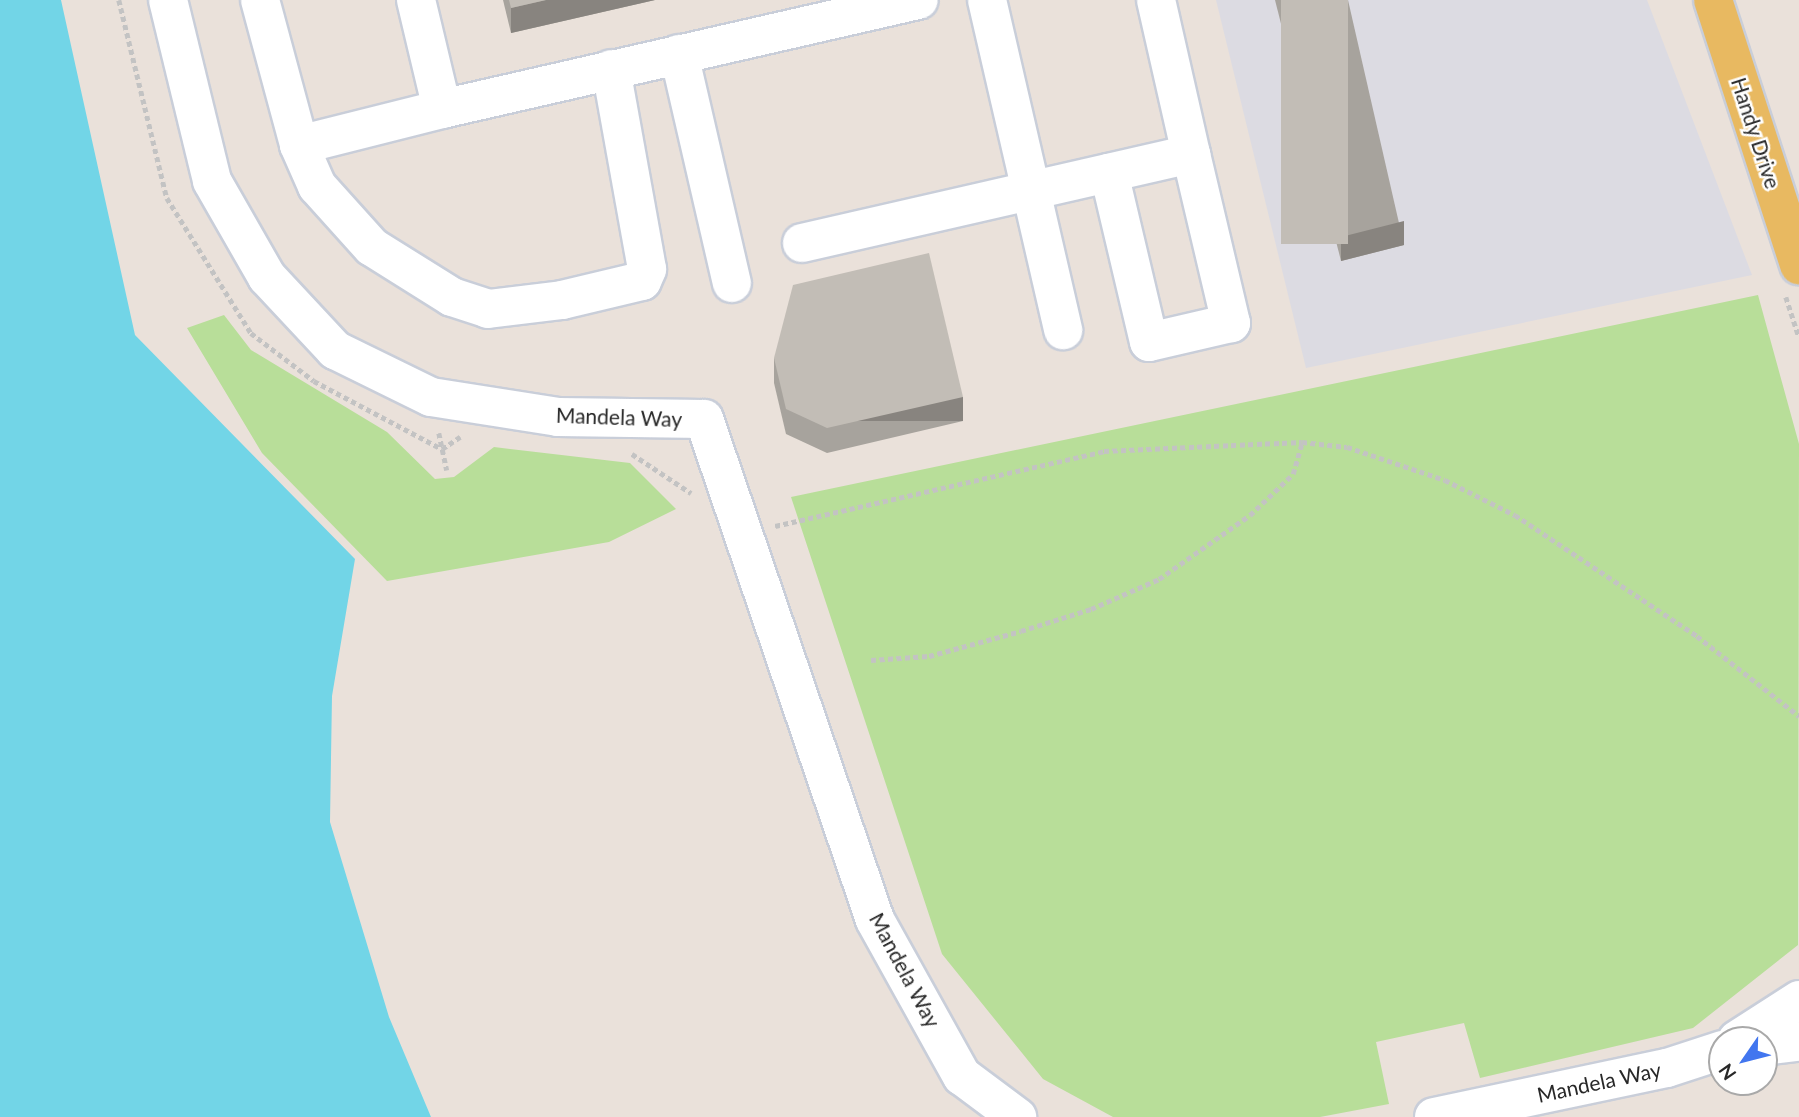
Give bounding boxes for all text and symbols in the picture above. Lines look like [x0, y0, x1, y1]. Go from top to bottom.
street label: Handy Drive [1726, 74, 1786, 192]
street label: Mandela Way [555, 402, 683, 432]
street label: Mandela Way [864, 908, 946, 1032]
north arrow [1708, 1026, 1778, 1096]
street label: Mandela Way [1535, 1057, 1663, 1107]
text: N [1713, 1060, 1741, 1085]

